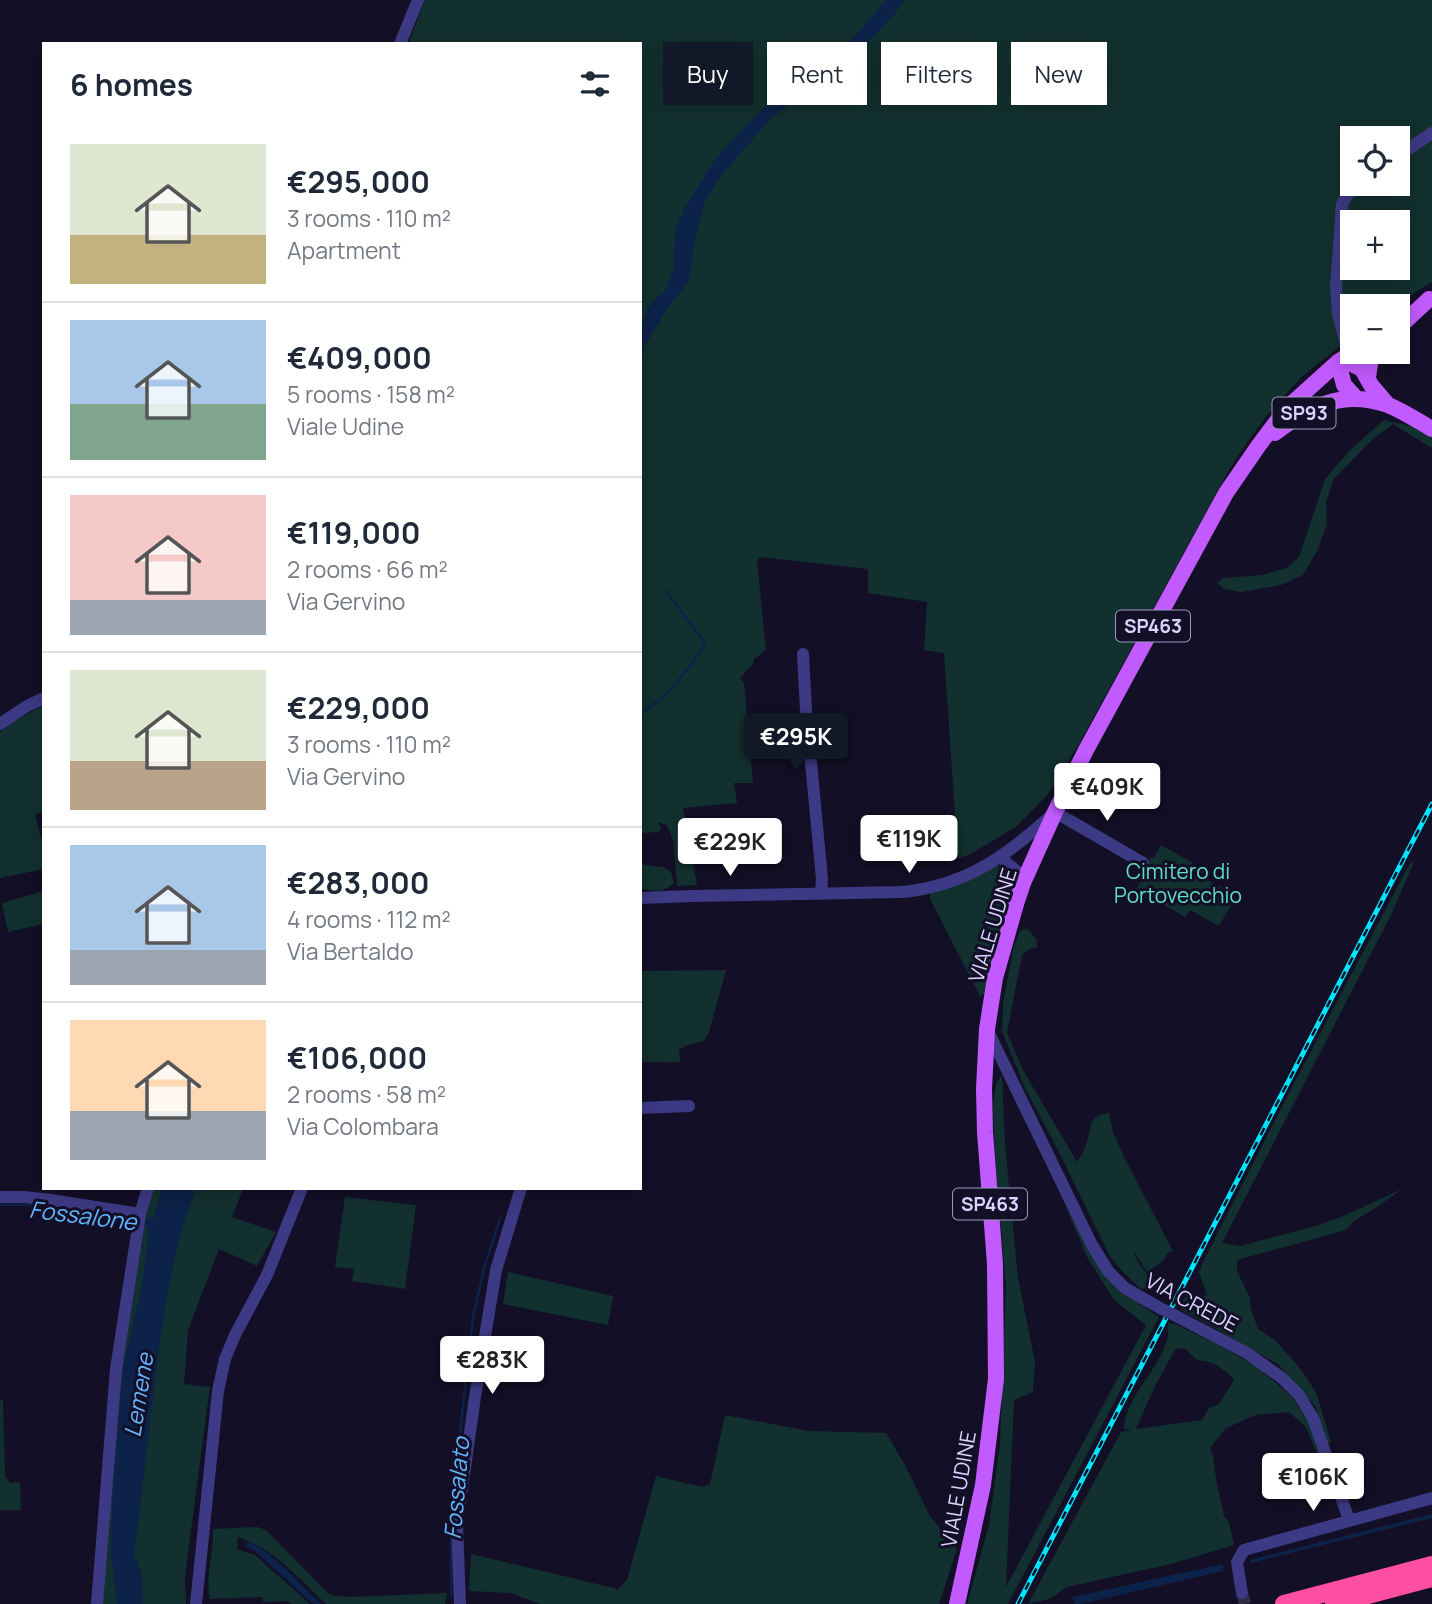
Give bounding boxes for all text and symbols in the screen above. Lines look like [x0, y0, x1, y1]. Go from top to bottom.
chip: Buy [663, 42, 753, 105]
chip: Rent [767, 42, 867, 105]
chip: Filters [881, 42, 997, 105]
chip: New [1011, 42, 1107, 105]
text: 6 homes [70, 64, 193, 105]
icon: filters [576, 65, 614, 103]
map controls [1340, 126, 1410, 364]
button: locate [1340, 126, 1410, 196]
text: €295,000 [287, 161, 430, 202]
icon: home [126, 172, 210, 256]
text: 3 rooms · 110 m² [287, 202, 451, 234]
button: + [1340, 210, 1410, 280]
text: Apartment [287, 234, 401, 266]
button: − [1340, 294, 1410, 364]
text: €409,000 [287, 337, 432, 378]
icon: home [126, 348, 210, 432]
text: 5 rooms · 158 m² [287, 378, 455, 410]
road number: SP93 [1272, 398, 1336, 428]
text: Viale Udine [287, 410, 404, 442]
text: €119,000 [287, 512, 421, 553]
icon: home [126, 523, 210, 607]
text: 2 rooms · 66 m² [287, 553, 448, 585]
text: Via Gervino [287, 585, 405, 617]
road number: SP463 [1116, 610, 1190, 642]
text: €229,000 [287, 687, 430, 728]
icon: home [126, 698, 210, 782]
pin: €295K [747, 714, 845, 773]
text: €295K [760, 720, 832, 752]
text: 3 rooms · 110 m² [287, 728, 451, 760]
text: Via Gervino [287, 760, 405, 792]
pin: €409K [1058, 764, 1156, 823]
text: €409K [1070, 770, 1144, 802]
pin: €119K [860, 816, 958, 875]
pin: €229K [681, 818, 779, 878]
text: €119K [876, 822, 942, 854]
text: €229K [694, 825, 766, 857]
park label: Cimitero di Portovecchio [1114, 857, 1242, 909]
text: €283,000 [287, 862, 430, 903]
street label: VIALE UDINE [961, 865, 1023, 985]
icon: home [126, 873, 210, 957]
text: 4 rooms · 112 m² [287, 903, 451, 935]
text: Via Bertaldo [287, 935, 414, 967]
text: €106,000 [287, 1037, 427, 1078]
icon: home [126, 1048, 210, 1132]
text: 2 rooms · 58 m² [287, 1078, 446, 1110]
text: Via Colombara [287, 1110, 439, 1142]
road number: SP463 [953, 1188, 1027, 1220]
water label: Fossalone [28, 1193, 140, 1238]
street label: VIA CREDE [1141, 1266, 1243, 1338]
pin: €283K [443, 1336, 541, 1396]
text: €283K [456, 1343, 528, 1375]
water label: Lemene [116, 1349, 161, 1439]
street label: VIALE UDINE [934, 1429, 982, 1549]
water label: Fossalato [436, 1434, 477, 1540]
pin: €106K [1264, 1454, 1362, 1513]
text: €106K [1278, 1460, 1348, 1492]

